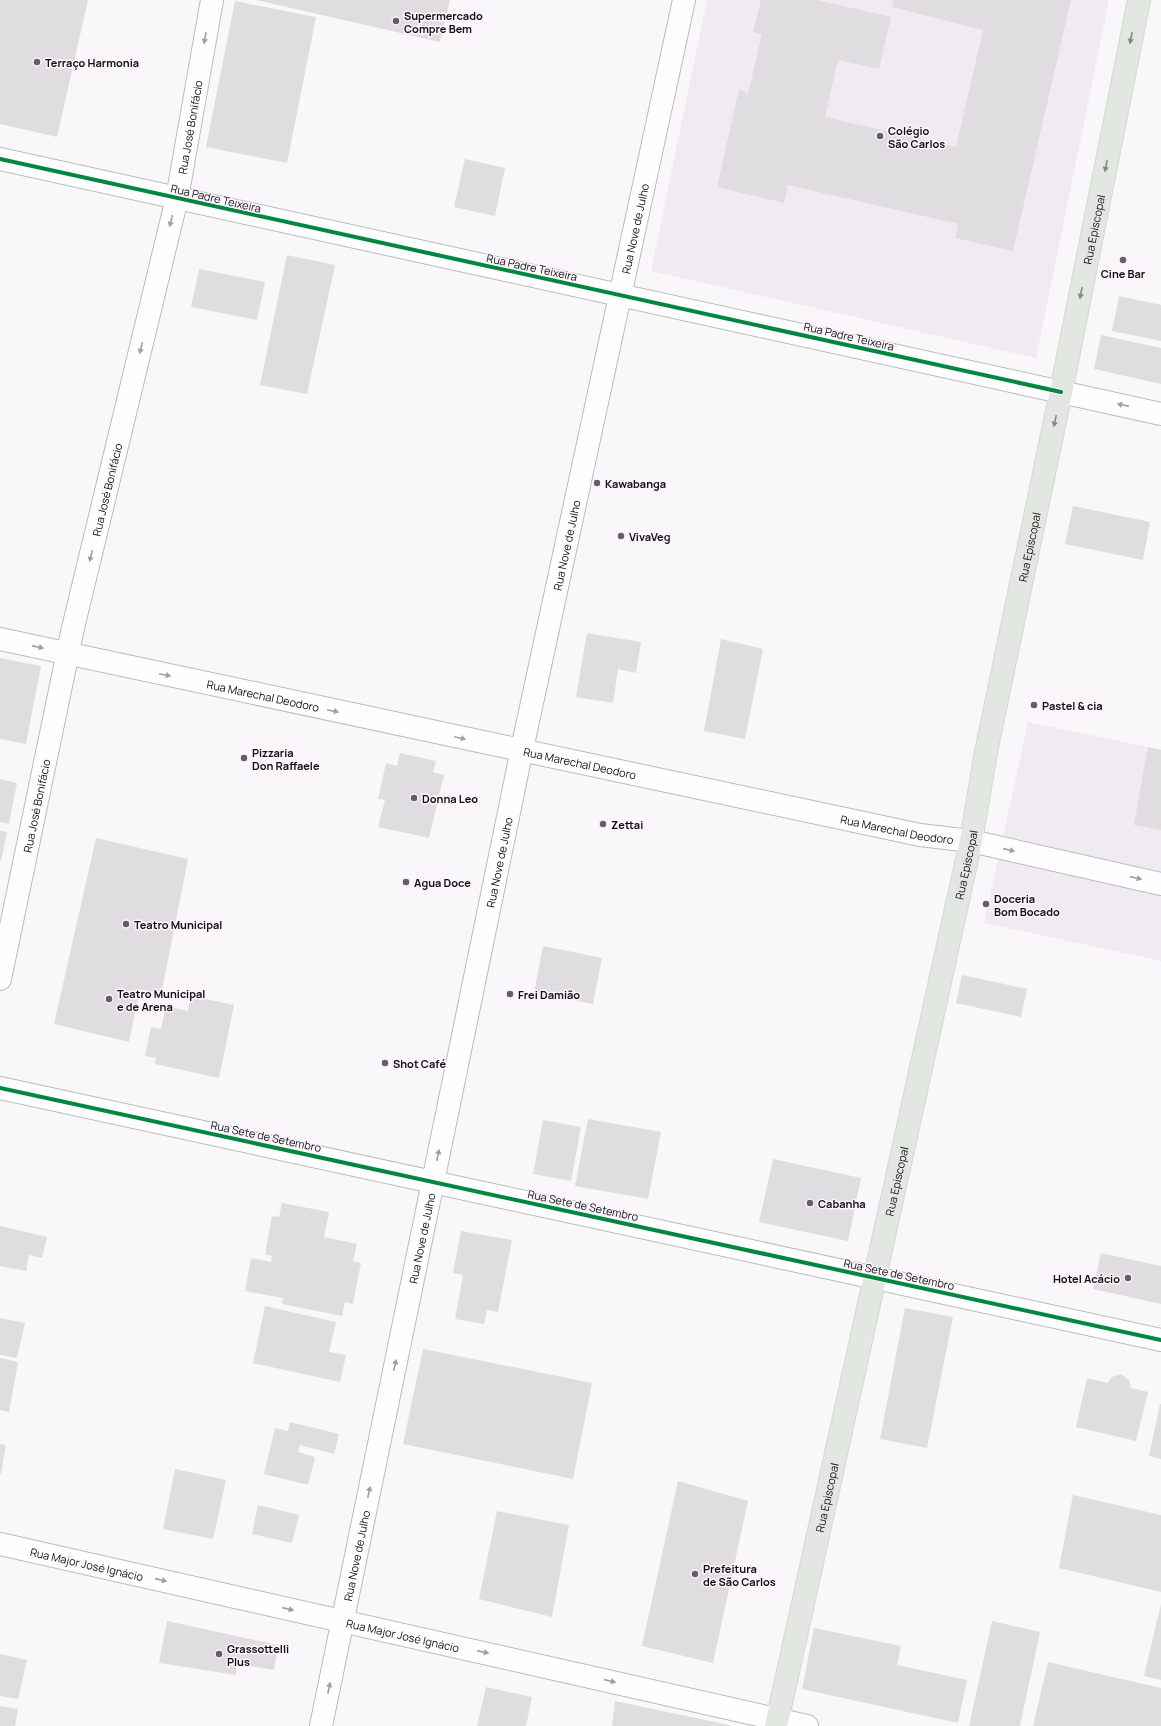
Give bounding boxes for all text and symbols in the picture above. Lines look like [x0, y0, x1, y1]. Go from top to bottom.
place label: Supermercado Compre Bem [404, 8, 483, 36]
marker: Supermercado Compre Bem [391, 16, 401, 26]
one-way arrow [202, 32, 208, 45]
one-way arrow [1128, 32, 1134, 44]
place label: Terraço Harmonia [45, 55, 139, 70]
marker: Terraço Harmonia [32, 57, 42, 67]
street label: Rua José Bonifácio [174, 78, 205, 175]
place label: Colégio São Carlos [888, 123, 945, 151]
marker: Colégio São Carlos [875, 131, 885, 141]
one-way arrow [1102, 160, 1108, 172]
street label: Rua Padre Teixeira [169, 180, 263, 216]
street label: Rua Nove de Julho [618, 181, 652, 275]
street label: Rua Episcopal [1079, 193, 1108, 266]
one-way arrow [168, 215, 174, 227]
street label: Rua Padre Teixeira [485, 250, 579, 284]
marker: Cine Bar [1118, 255, 1128, 265]
place label: Cine Bar [1101, 266, 1146, 281]
one-way arrow [1077, 287, 1083, 299]
street label: Rua Padre Teixeira [802, 318, 896, 354]
one-way arrow [137, 341, 143, 354]
one-way arrow [1117, 402, 1129, 408]
one-way arrow [1052, 415, 1058, 427]
street label: Rua José Bonifácio [88, 441, 125, 537]
place label: Kawabanga [605, 476, 666, 491]
marker: Kawabanga [592, 478, 602, 488]
street label: Rua Nove de Julho [549, 498, 583, 592]
street label: Rua Episcopal [1014, 511, 1043, 583]
place label: VivaVeg [629, 529, 670, 544]
marker: VivaVeg [616, 531, 626, 541]
one-way arrow [87, 549, 93, 562]
one-way arrow [32, 645, 44, 651]
one-way arrow [159, 672, 171, 678]
street label: Rua Marechal Deodoro [205, 676, 321, 714]
place label: Pastel & cia [1042, 698, 1103, 713]
marker: Pastel & cia [1029, 700, 1039, 710]
one-way arrow [327, 708, 339, 714]
one-way arrow [454, 735, 467, 741]
street label: Rua Marechal Deodoro [522, 743, 638, 782]
place label: Pizzaria Don Raffaele [252, 745, 320, 773]
marker: Pizzaria Don Raffaele [239, 753, 249, 763]
street label: Rua José Bonifácio [19, 757, 53, 854]
place label: Donna Leo [422, 791, 478, 806]
marker: Donna Leo [409, 793, 419, 803]
street label: Rua Marechal Deodoro [839, 811, 955, 846]
street label: Rua Nove de Julho [482, 815, 515, 909]
place label: Zettai [611, 817, 643, 832]
marker: Zettai [598, 819, 608, 829]
street label: Rua Episcopal [951, 829, 980, 901]
one-way arrow [1003, 847, 1015, 853]
place label: Agua Doce [414, 875, 471, 890]
one-way arrow [1130, 875, 1142, 881]
marker: Agua Doce [401, 877, 411, 887]
place label: Doceria Bom Bocado [994, 891, 1060, 919]
marker: Doceria Bom Bocado [981, 899, 991, 909]
place label: Teatro Municipal [134, 917, 222, 932]
marker: Teatro Municipal [121, 919, 131, 929]
place label: Teatro Municipal e de Arena [117, 986, 205, 1014]
place label: Frei Damião [518, 987, 580, 1002]
marker: Frei Damião [505, 989, 515, 999]
marker: Teatro Municipal e de Arena [104, 994, 114, 1004]
place label: Shot Café [393, 1056, 446, 1071]
marker: Shot Café [380, 1058, 390, 1068]
street label: Rua Sete de Setembro [209, 1117, 323, 1155]
street label: Rua Episcopal [881, 1145, 911, 1217]
one-way arrow [435, 1149, 441, 1161]
street label: Rua Sete de Setembro [526, 1186, 640, 1224]
street label: Rua Nove de Julho [405, 1191, 438, 1285]
place label: Cabanha [818, 1196, 866, 1211]
marker: Cabanha [805, 1198, 815, 1208]
street label: Rua Sete de Setembro [842, 1255, 956, 1293]
place label: Hotel Acácio [1053, 1271, 1120, 1286]
marker: Hotel Acácio [1123, 1273, 1133, 1283]
one-way arrow [393, 1359, 399, 1371]
street label: Rua Episcopal [811, 1461, 841, 1534]
one-way arrow [367, 1486, 373, 1498]
street label: Rua Nove de Julho [339, 1508, 373, 1602]
street label: Rua Major José Ignácio [29, 1544, 145, 1584]
place label: Prefeitura de São Carlos [703, 1561, 776, 1589]
marker: Prefeitura de São Carlos [690, 1569, 700, 1579]
one-way arrow [155, 1578, 167, 1584]
one-way arrow [281, 1607, 294, 1613]
street label: Rua Major José Ignácio [345, 1615, 461, 1655]
place label: Grassottelli Plus [227, 1641, 289, 1669]
marker: Grassottelli Plus [214, 1649, 224, 1659]
one-way arrow [477, 1650, 489, 1656]
one-way arrow [603, 1679, 616, 1685]
one-way arrow [326, 1682, 332, 1694]

